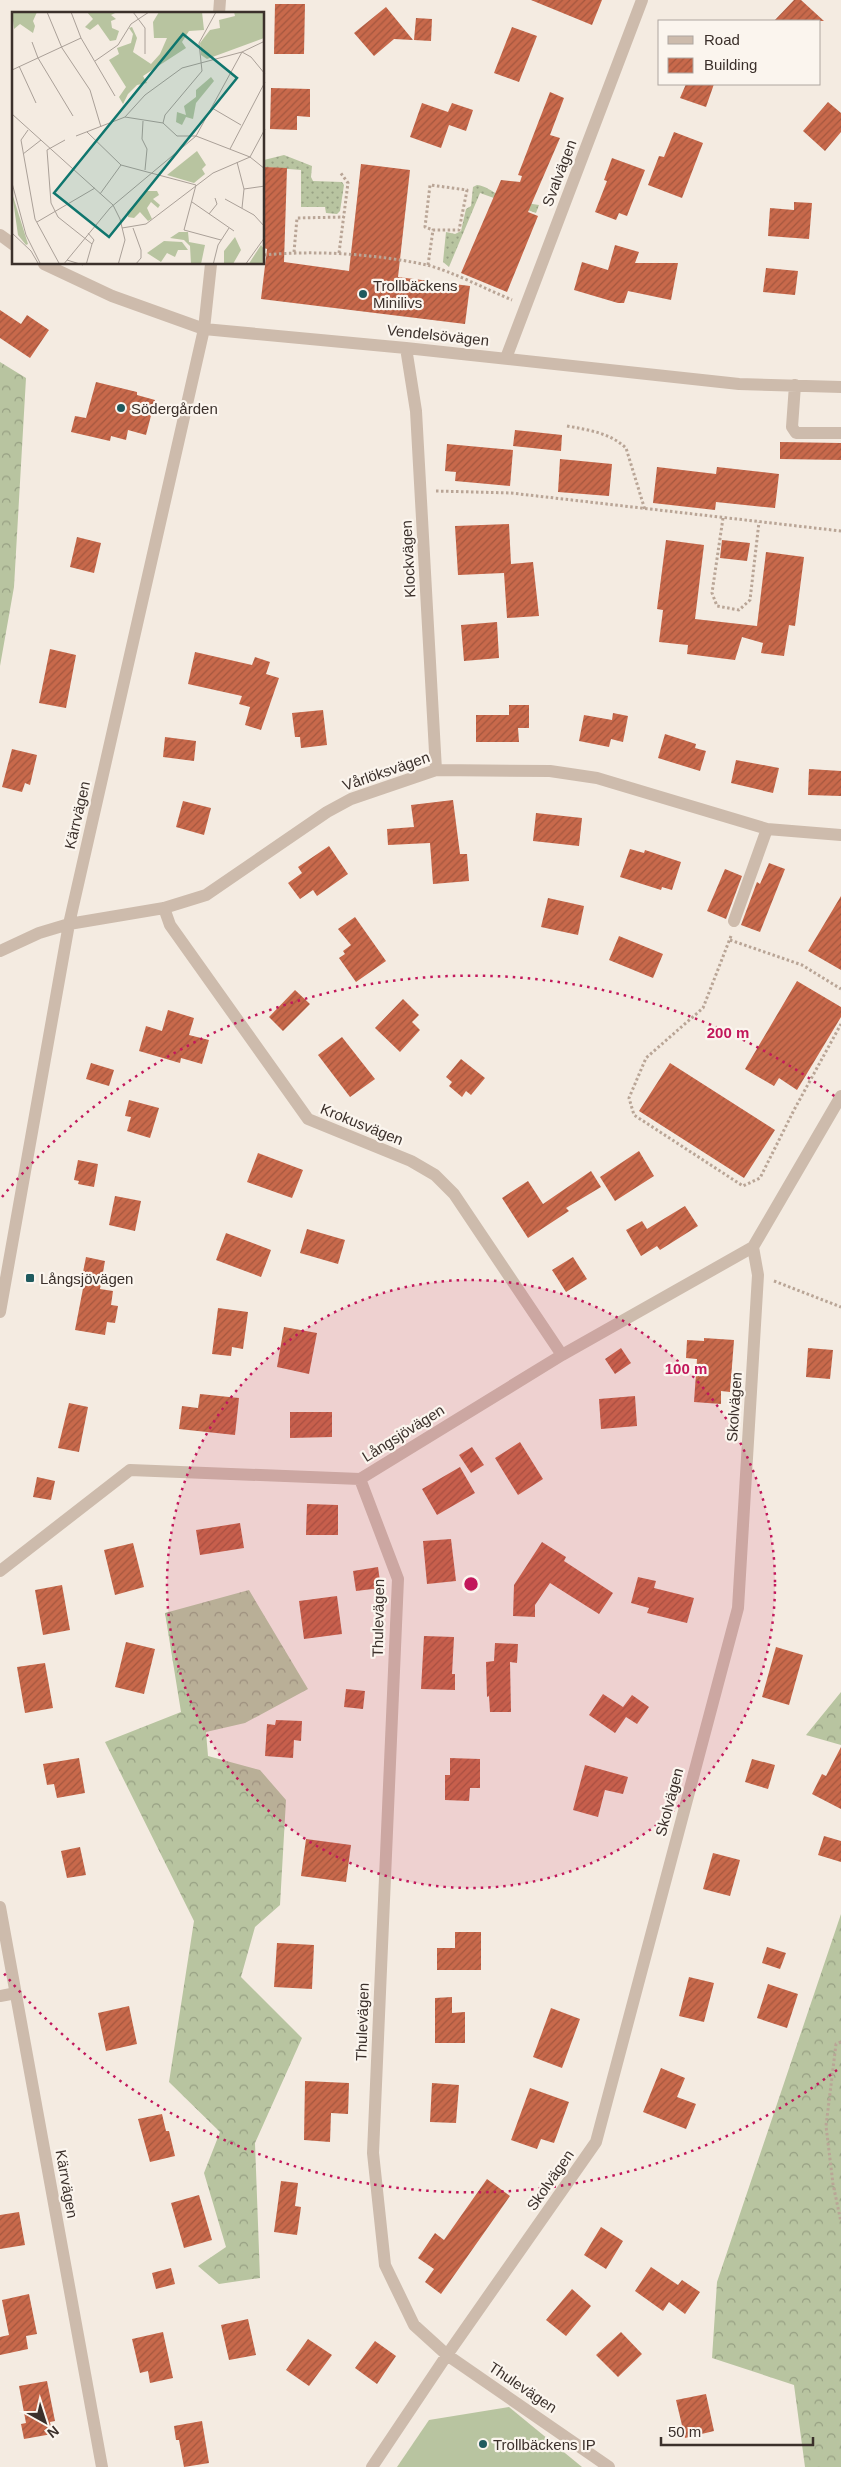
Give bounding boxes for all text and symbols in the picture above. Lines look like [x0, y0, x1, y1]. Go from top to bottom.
inset map [12, 12, 265, 265]
legend [658, 20, 821, 85]
text: Road [704, 31, 740, 48]
text: Building [704, 56, 757, 73]
street label: Svalvägen [539, 137, 579, 209]
place label: Trollbäckens Minilivs [373, 277, 457, 311]
marker: Trollbäckens Minilivs [357, 288, 369, 300]
street label: Vendelsövägen [386, 321, 490, 349]
place label: Södergården [131, 400, 218, 417]
marker: Södergården [115, 402, 127, 414]
street label: Klockvägen [397, 520, 419, 598]
street label: Vårlöksvägen [340, 748, 432, 794]
street label: Kärrvägen [61, 779, 93, 851]
text: 200 m [707, 1024, 749, 1041]
street label: Krokusvägen [318, 1100, 406, 1148]
place label: Långsjövägen [40, 1270, 133, 1287]
marker: Långsjövägen [24, 1272, 36, 1284]
text: 100 m [665, 1360, 707, 1377]
street label: Skolvägen [723, 1371, 745, 1443]
street label: Långsjövägen [359, 1401, 447, 1465]
centre of rings [462, 1575, 480, 1593]
street label: Thulevägen [369, 1579, 387, 1657]
street label: Skolvägen [652, 1766, 686, 1838]
street label: Thulevägen [352, 1983, 372, 2061]
street label: Skolvägen [523, 2146, 577, 2214]
street label: Kärrvägen [53, 2148, 81, 2220]
street label: Thulevägen [486, 2358, 560, 2416]
north arrow [20, 2397, 70, 2447]
scale bar [661, 2414, 814, 2446]
text: N [44, 2423, 62, 2442]
text: 50 m [668, 2423, 701, 2440]
place label: Trollbäckens IP [493, 2436, 596, 2453]
marker: Trollbäckens IP [477, 2438, 489, 2450]

